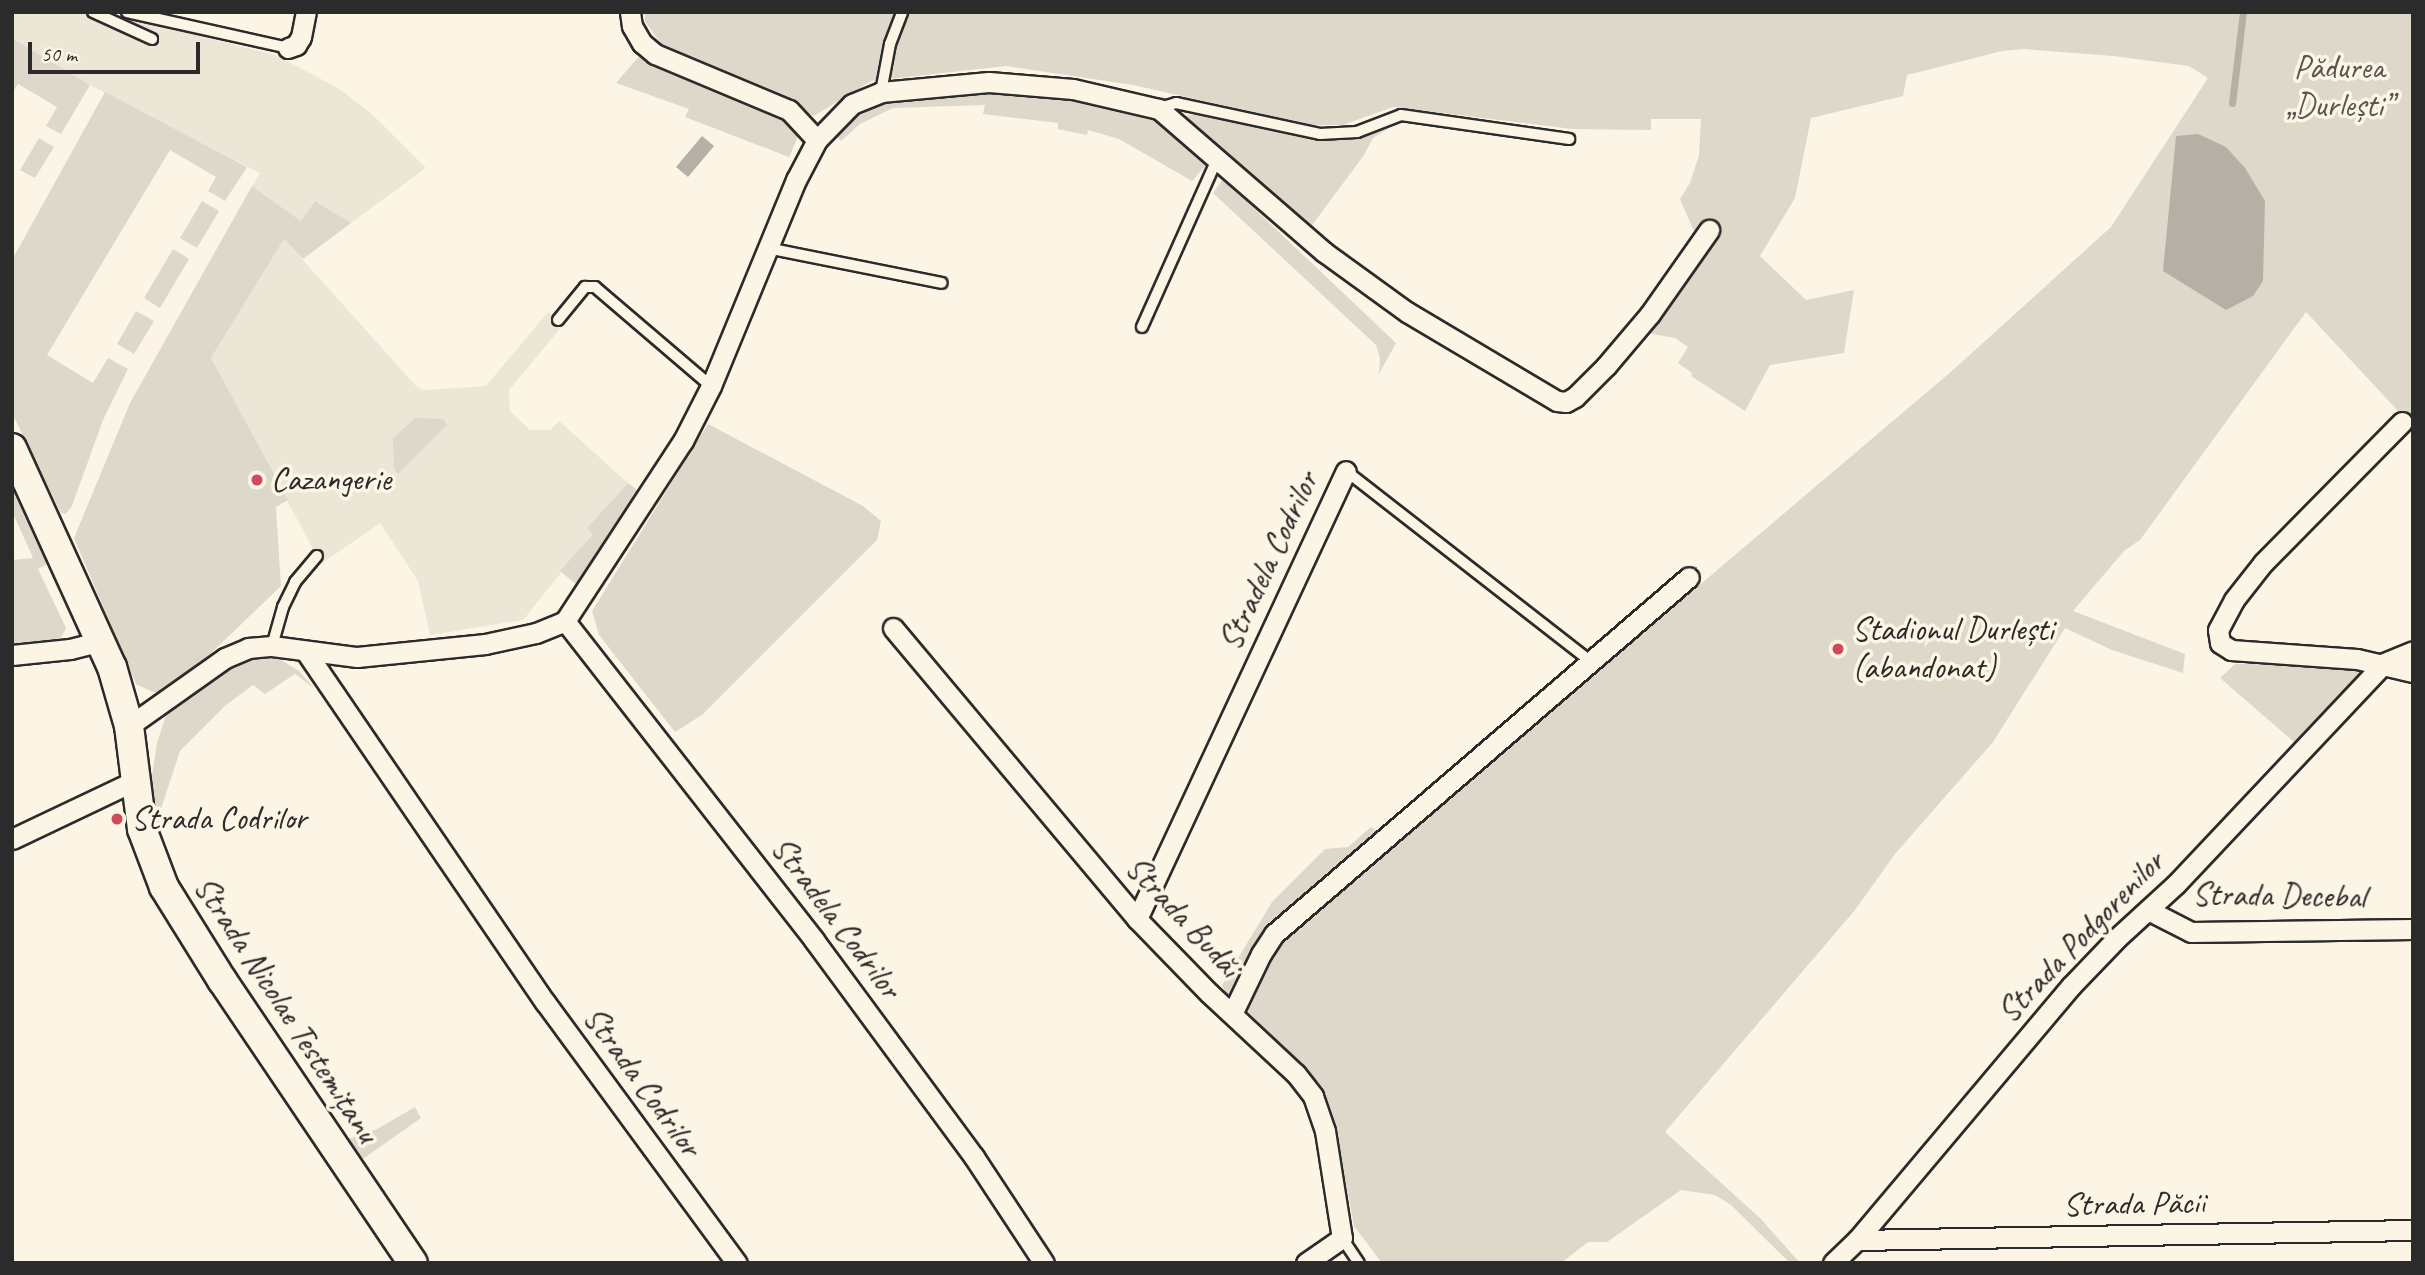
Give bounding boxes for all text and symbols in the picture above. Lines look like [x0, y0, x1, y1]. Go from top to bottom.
scale bar [32, 28, 203, 72]
text: 50 m [41, 41, 77, 67]
park label: Pădurea „Durlești” [2286, 48, 2392, 126]
place label: Cazangerie [271, 460, 391, 500]
street label: Stradela Codrilor [1210, 466, 1328, 656]
marker: Cazangerie [249, 472, 265, 488]
place label: Stadionul Durlești (abandonat) [1852, 610, 2054, 688]
marker: Stadionul Durlești (abandonat) [1830, 641, 1846, 657]
place label: Strada Codrilor [131, 799, 306, 839]
marker: Strada Codrilor [109, 811, 125, 827]
street label: Stradela Codrilor [762, 829, 910, 1007]
street label: Strada Podgorenilor [1989, 843, 2173, 1031]
street label: Strada Budăi [1117, 848, 1249, 986]
street label: Strada Nicolae Testemițanu [185, 870, 387, 1150]
street label: Strada Decebal [2192, 875, 2366, 917]
street label: Strada Codrilor [574, 999, 710, 1165]
street label: Strada Păcii [2063, 1183, 2205, 1225]

